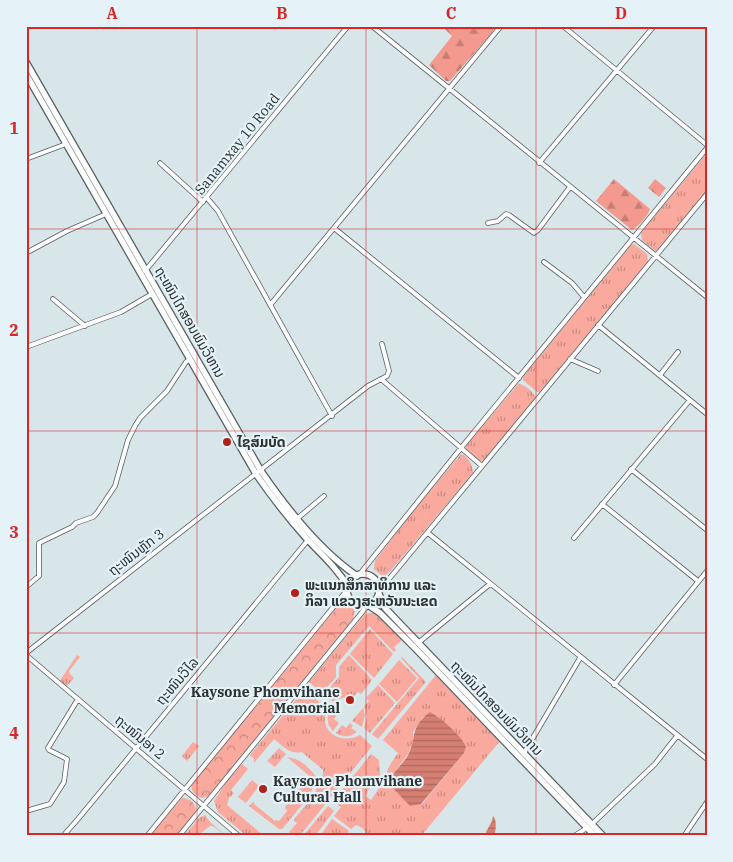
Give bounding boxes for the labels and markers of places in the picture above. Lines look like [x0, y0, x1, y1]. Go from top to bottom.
place label: ໄຊສົມບັດ [236, 433, 286, 451]
marker: ໄຊສົມບັດ [221, 436, 233, 448]
place label: ພະແນກສຶກສາທິການ ແລະ ກິລາ ແຂວງສະຫວັນນະເຂດ [305, 576, 438, 610]
marker: ພະແນກສຶກສາທິການ ແລະ ກິລາ ແຂວງສະຫວັນນະເຂດ [289, 587, 301, 599]
place label: Kaysone Phomvihane Memorial [191, 683, 340, 717]
marker: Kaysone Phomvihane Memorial [344, 694, 356, 706]
place label: Kaysone Phomvihane Cultural Hall [273, 772, 422, 806]
marker: Kaysone Phomvihane Cultural Hall [257, 783, 269, 795]

